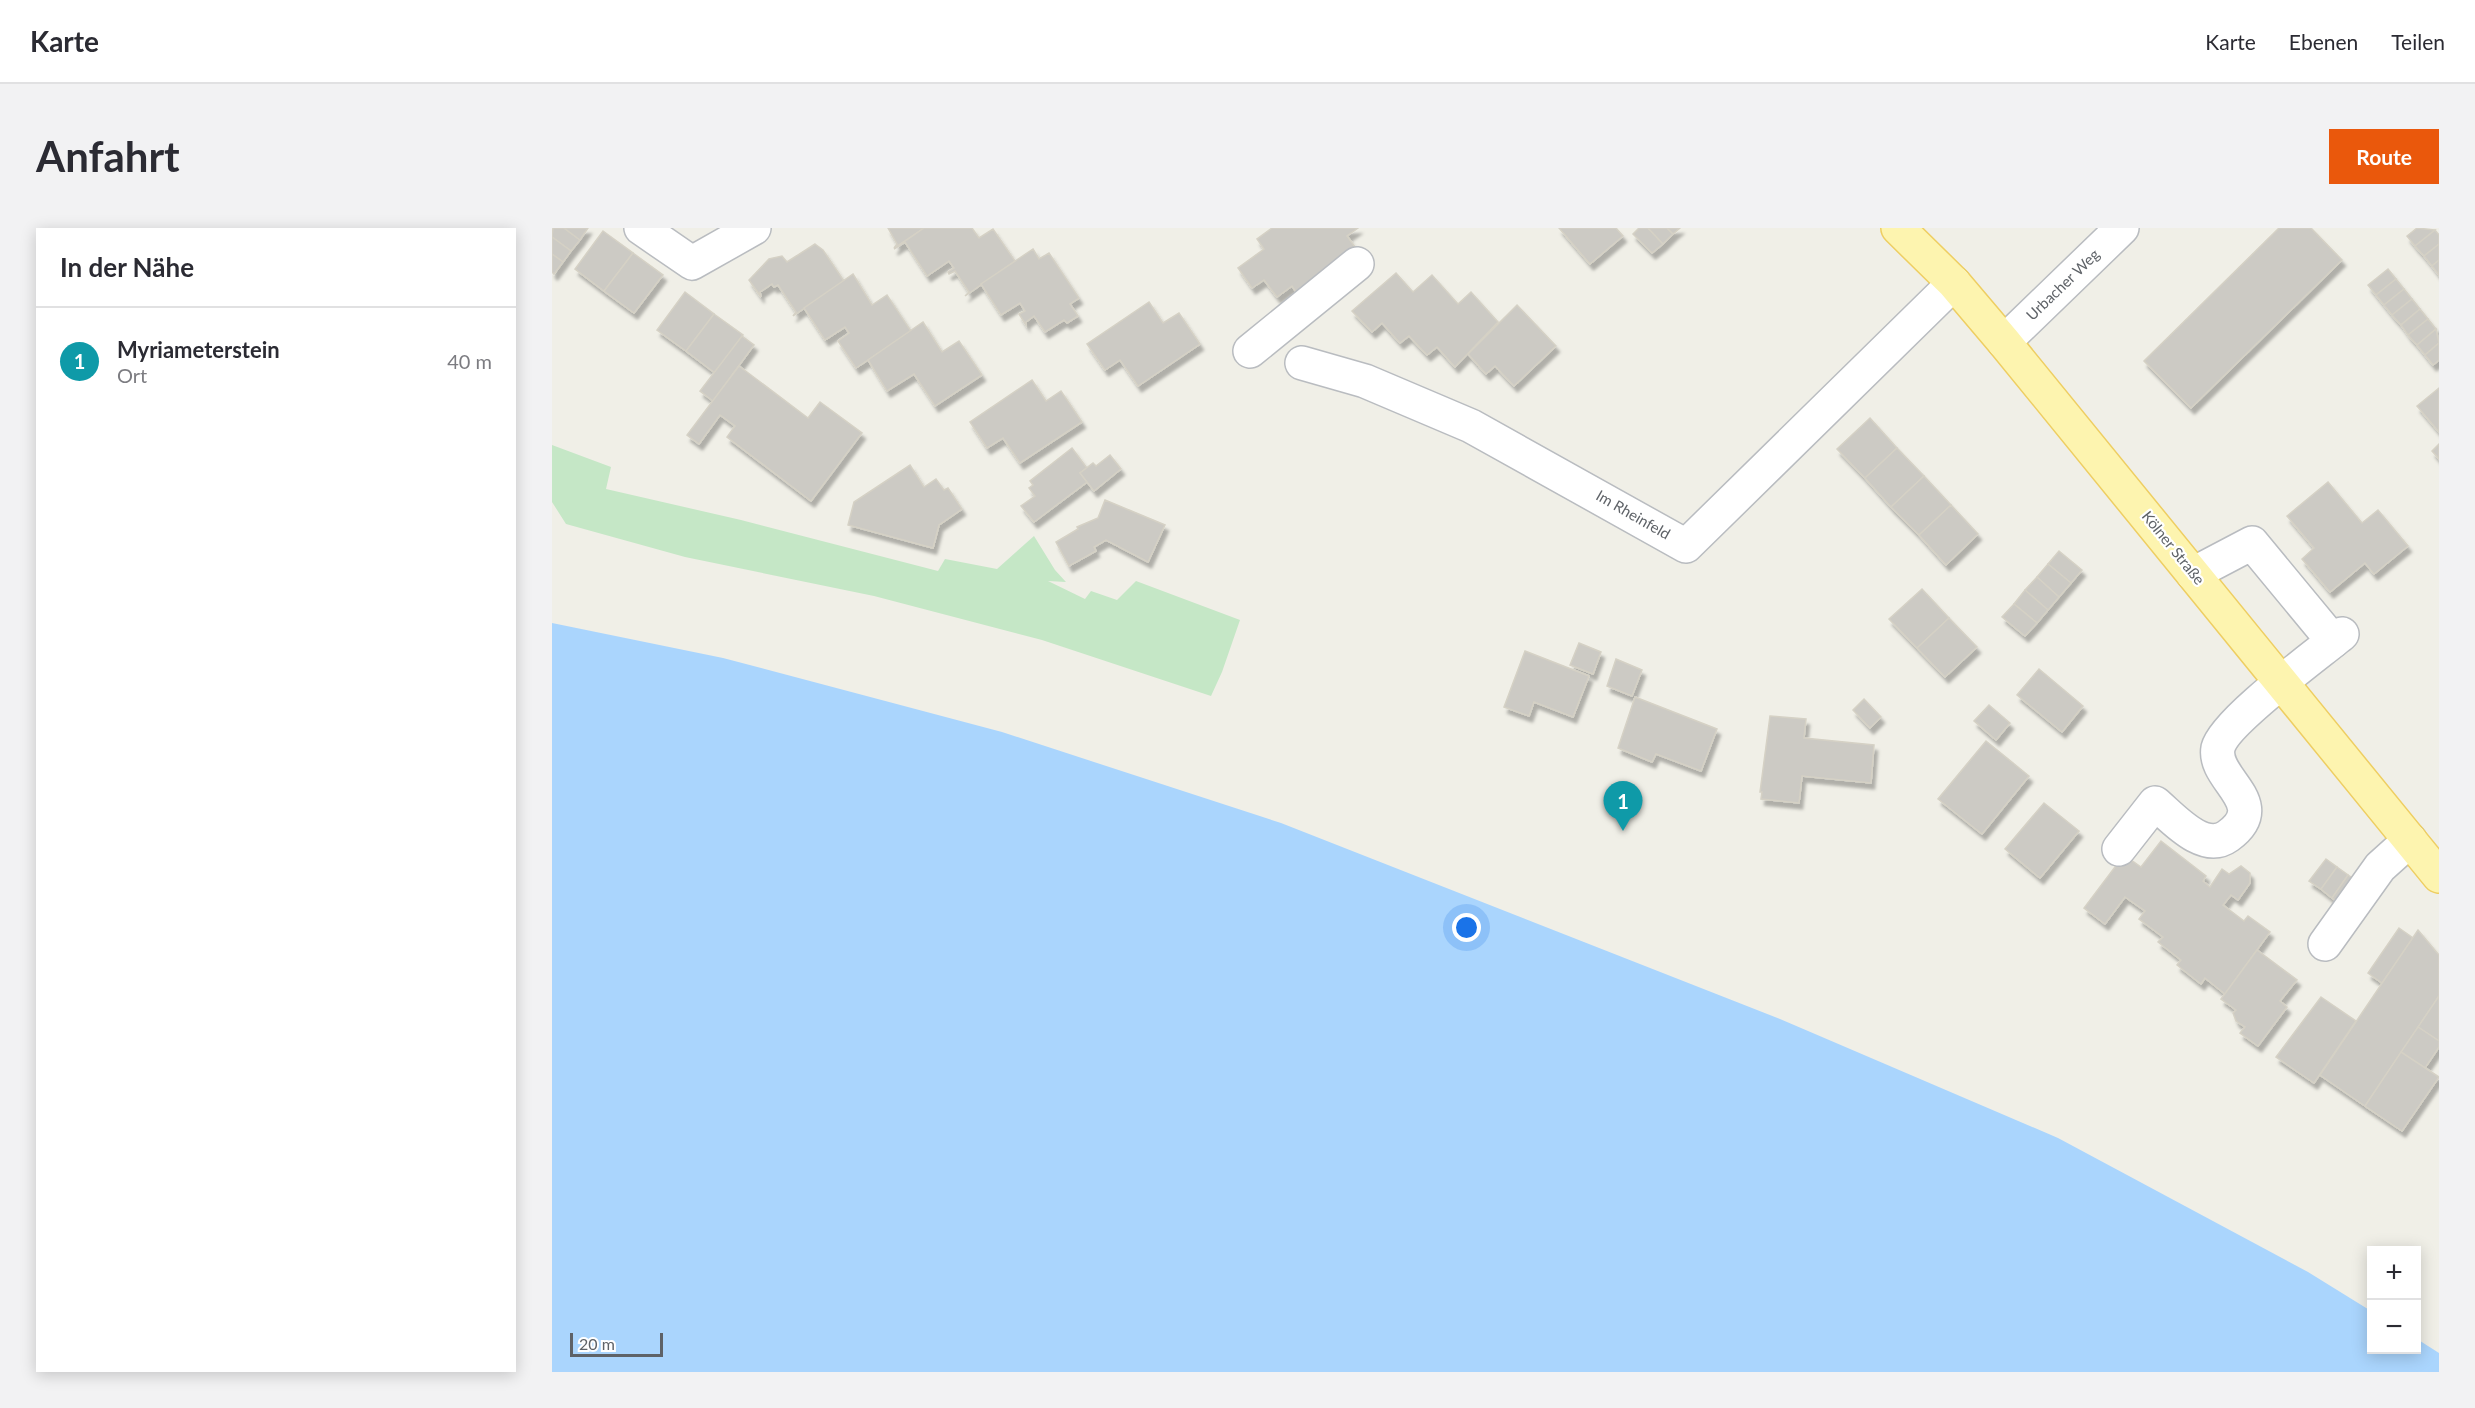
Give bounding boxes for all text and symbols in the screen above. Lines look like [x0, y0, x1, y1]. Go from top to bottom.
text: Karte [30, 24, 99, 58]
text: Karte [2205, 29, 2256, 54]
text: Ebenen [2289, 29, 2358, 54]
text: Teilen [2391, 29, 2445, 54]
button: Route [2329, 129, 2439, 184]
text: Anfahrt [36, 131, 180, 181]
street label: Urbacher Weg [2022, 245, 2103, 324]
text: In der Nähe [60, 251, 194, 283]
text: Myriameterstein [117, 336, 280, 363]
text: 1 [74, 349, 85, 373]
text: 40 m [447, 349, 492, 373]
text: Ort [117, 363, 147, 387]
street label: Im Rheinfeld [1593, 486, 1674, 543]
street label: Kölner Straße [2139, 507, 2209, 588]
pin: 1 [1604, 782, 1642, 831]
your location [1452, 913, 1481, 942]
map controls [2367, 1246, 2421, 1354]
button: + [2367, 1246, 2421, 1300]
button: − [2367, 1300, 2421, 1354]
scale bar [570, 1330, 663, 1358]
text: 20 m [579, 1334, 615, 1353]

